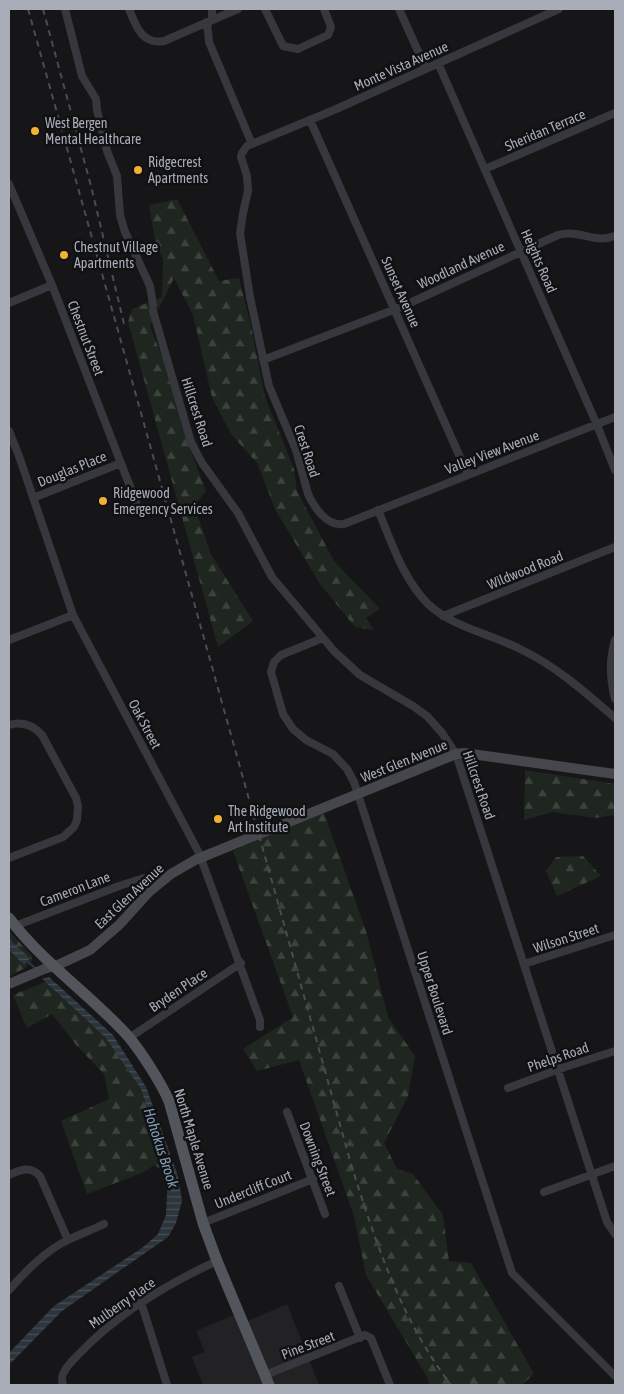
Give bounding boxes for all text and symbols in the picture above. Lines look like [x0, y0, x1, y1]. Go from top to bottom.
street label: Monte Vista Avenue [352, 38, 450, 94]
street label: Sheridan Terrace [502, 106, 588, 154]
place label: West Bergen Mental Healthcare [45, 115, 141, 147]
marker: West Bergen Mental Healthcare [29, 125, 41, 137]
place label: Ridgecrest Apartments [148, 154, 208, 186]
marker: Ridgecrest Apartments [132, 164, 144, 176]
street label: Heights Road [518, 227, 560, 295]
street label: Woodland Avenue [415, 238, 507, 292]
place label: Chestnut Village Apartments [74, 239, 158, 271]
marker: Chestnut Village Apartments [58, 249, 70, 261]
street label: Sunset Avenue [378, 254, 424, 330]
street label: Chestnut Street [64, 298, 108, 378]
street label: Hillcrest Road [178, 375, 216, 449]
street label: Crest Road [291, 423, 323, 479]
street label: Valley View Avenue [443, 427, 541, 477]
street label: Douglas Place [35, 448, 109, 490]
place label: Ridgewood Emergency Services [113, 485, 213, 517]
marker: Ridgewood Emergency Services [97, 495, 109, 507]
street label: Wildwood Road [485, 548, 565, 592]
street label: Oak Street [125, 697, 165, 751]
street label: West Glen Avenue [358, 736, 450, 786]
street label: Hillcrest Road [460, 748, 498, 822]
place label: The Ridgewood Art Institute [228, 803, 306, 835]
marker: The Ridgewood Art Institute [212, 813, 224, 825]
street label: East Glen Avenue [91, 860, 167, 932]
street label: Cameron Lane [38, 868, 112, 910]
street label: Wilson Street [531, 920, 601, 956]
street label: Upper Boulevard [414, 949, 456, 1037]
street label: Bryden Place [146, 965, 210, 1015]
street label: Phelps Road [525, 1039, 591, 1075]
street label: North Maple Avenue [171, 1087, 217, 1191]
water label: Hohokus Brook [141, 1106, 183, 1190]
street label: Downing Street [297, 1120, 339, 1198]
street label: Undercliff Court [212, 1166, 294, 1212]
street label: Mulberry Place [86, 1274, 158, 1332]
street label: Pine Street [279, 1328, 337, 1362]

